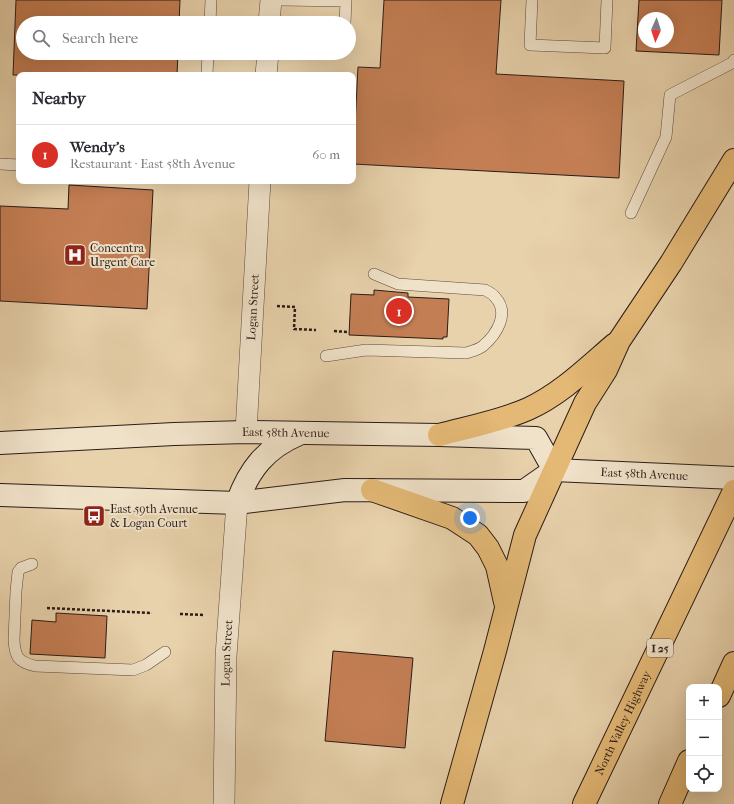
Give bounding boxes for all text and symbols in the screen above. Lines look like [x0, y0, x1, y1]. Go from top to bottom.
north arrow [638, 12, 674, 48]
search box [16, 16, 356, 60]
icon: search [30, 27, 52, 49]
text: Search here [62, 29, 138, 47]
text: Nearby [32, 88, 86, 108]
text: Wendy's [70, 138, 125, 156]
text: 1 [43, 147, 47, 162]
text: 60 m [312, 147, 340, 162]
text: Restaurant · East 58th Avenue [70, 156, 235, 171]
place label: Concentra Urgent Care [90, 241, 155, 269]
hospital icon: Concentra Urgent Care [62, 242, 88, 268]
street label: Logan Street [244, 273, 262, 341]
pin: 1 [386, 296, 412, 326]
street label: East 58th Avenue [242, 425, 330, 440]
street label: East 58th Avenue [600, 465, 689, 483]
place label: East 59th Avenue & Logan Court [110, 502, 198, 530]
bus stop icon: East 59th Avenue & Logan Court [81, 503, 107, 529]
your location [460, 508, 480, 528]
street label: Logan Street [219, 619, 236, 686]
road number: I 25 [647, 639, 673, 657]
street label: North Valley Highway [592, 668, 654, 777]
map controls [686, 684, 722, 792]
button: + [686, 684, 722, 720]
button: − [686, 720, 722, 756]
button: locate [686, 756, 722, 792]

